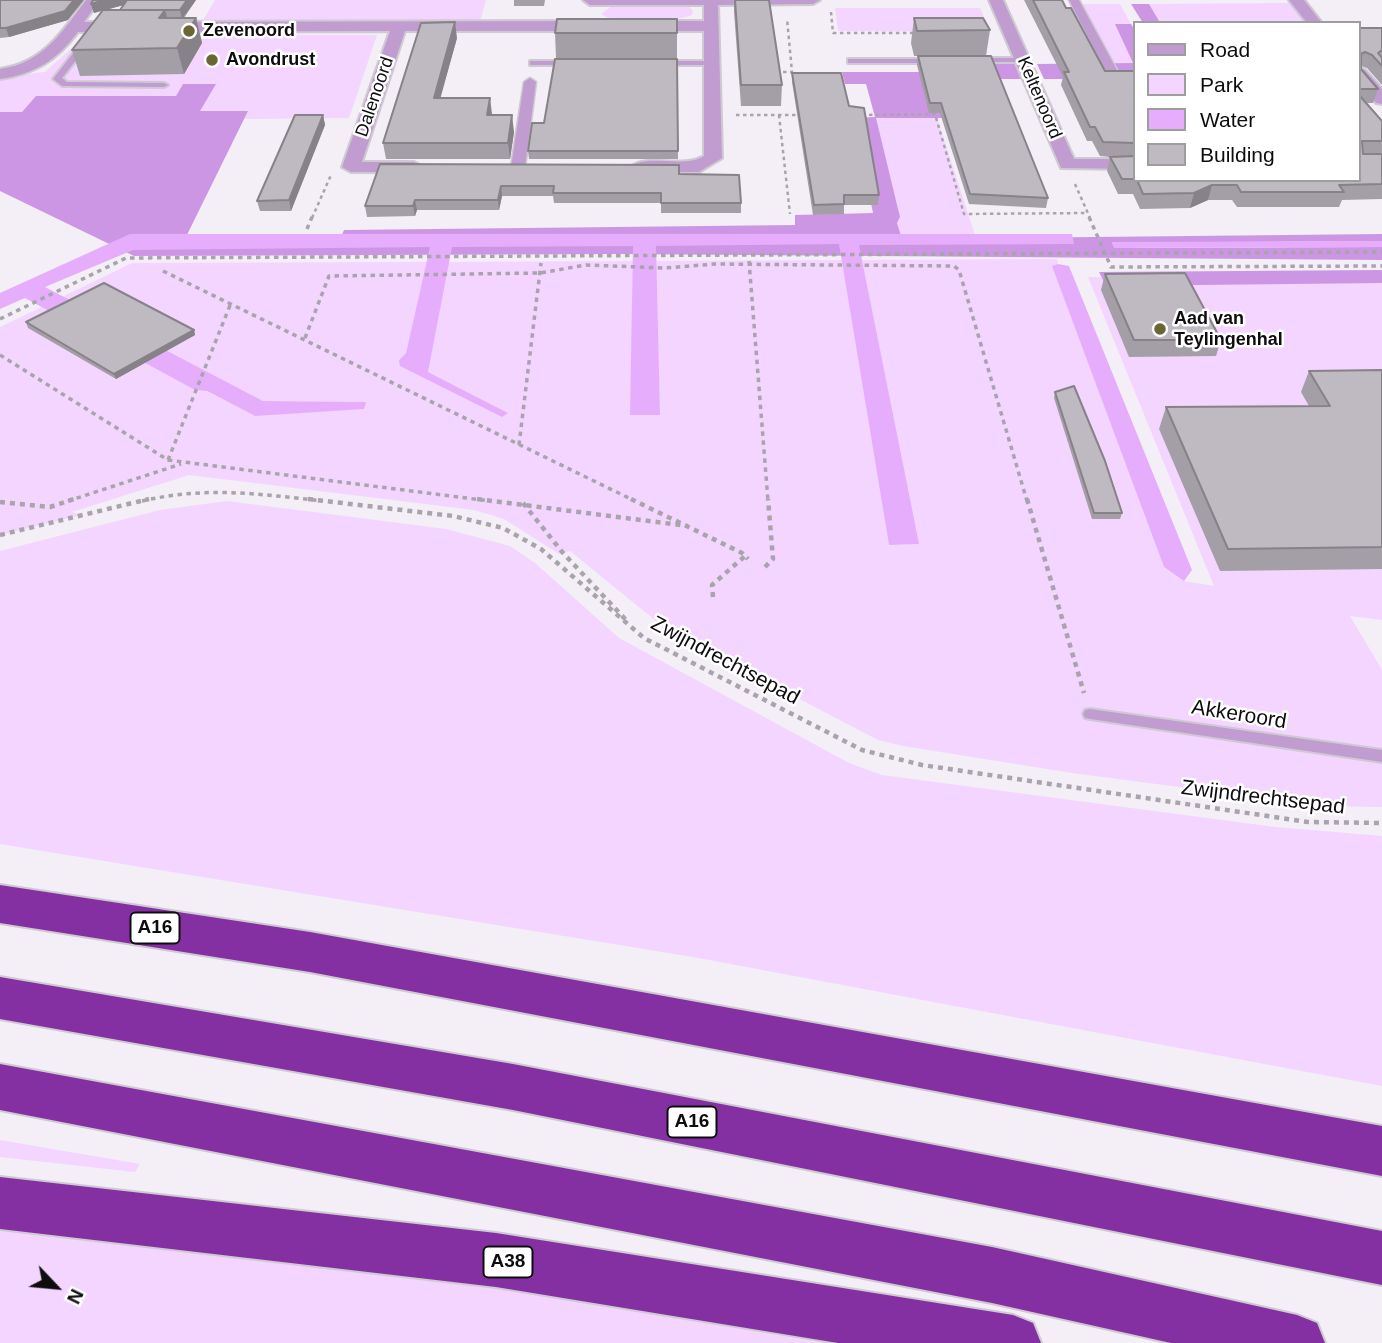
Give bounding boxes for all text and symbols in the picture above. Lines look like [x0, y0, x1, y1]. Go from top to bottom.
place label: Zevenoord [203, 20, 295, 42]
legend [1134, 21, 1361, 182]
marker: Zevenoord [181, 23, 197, 39]
text: Road [1200, 38, 1250, 61]
place label: Avondrust [226, 49, 315, 71]
marker: Avondrust [204, 52, 220, 68]
street label: Dalenoord [351, 54, 399, 140]
street label: Keltenoord [1012, 54, 1066, 142]
text: Park [1200, 73, 1243, 96]
text: Water [1200, 108, 1255, 131]
text: Building [1200, 143, 1275, 166]
place label: Aad van Teylingenhal [1174, 308, 1283, 350]
marker: Aad van Teylingenhal [1152, 321, 1168, 337]
street label: Zwijndrechtsepad [646, 611, 804, 711]
street label: Akkeroord [1190, 695, 1288, 735]
street label: Zwijndrechtsepad [1180, 775, 1346, 821]
road number: A16 [130, 912, 180, 944]
road number: A16 [668, 1106, 716, 1138]
road number: A38 [484, 1246, 532, 1278]
north arrow [21, 1252, 91, 1322]
text: N [63, 1286, 88, 1307]

